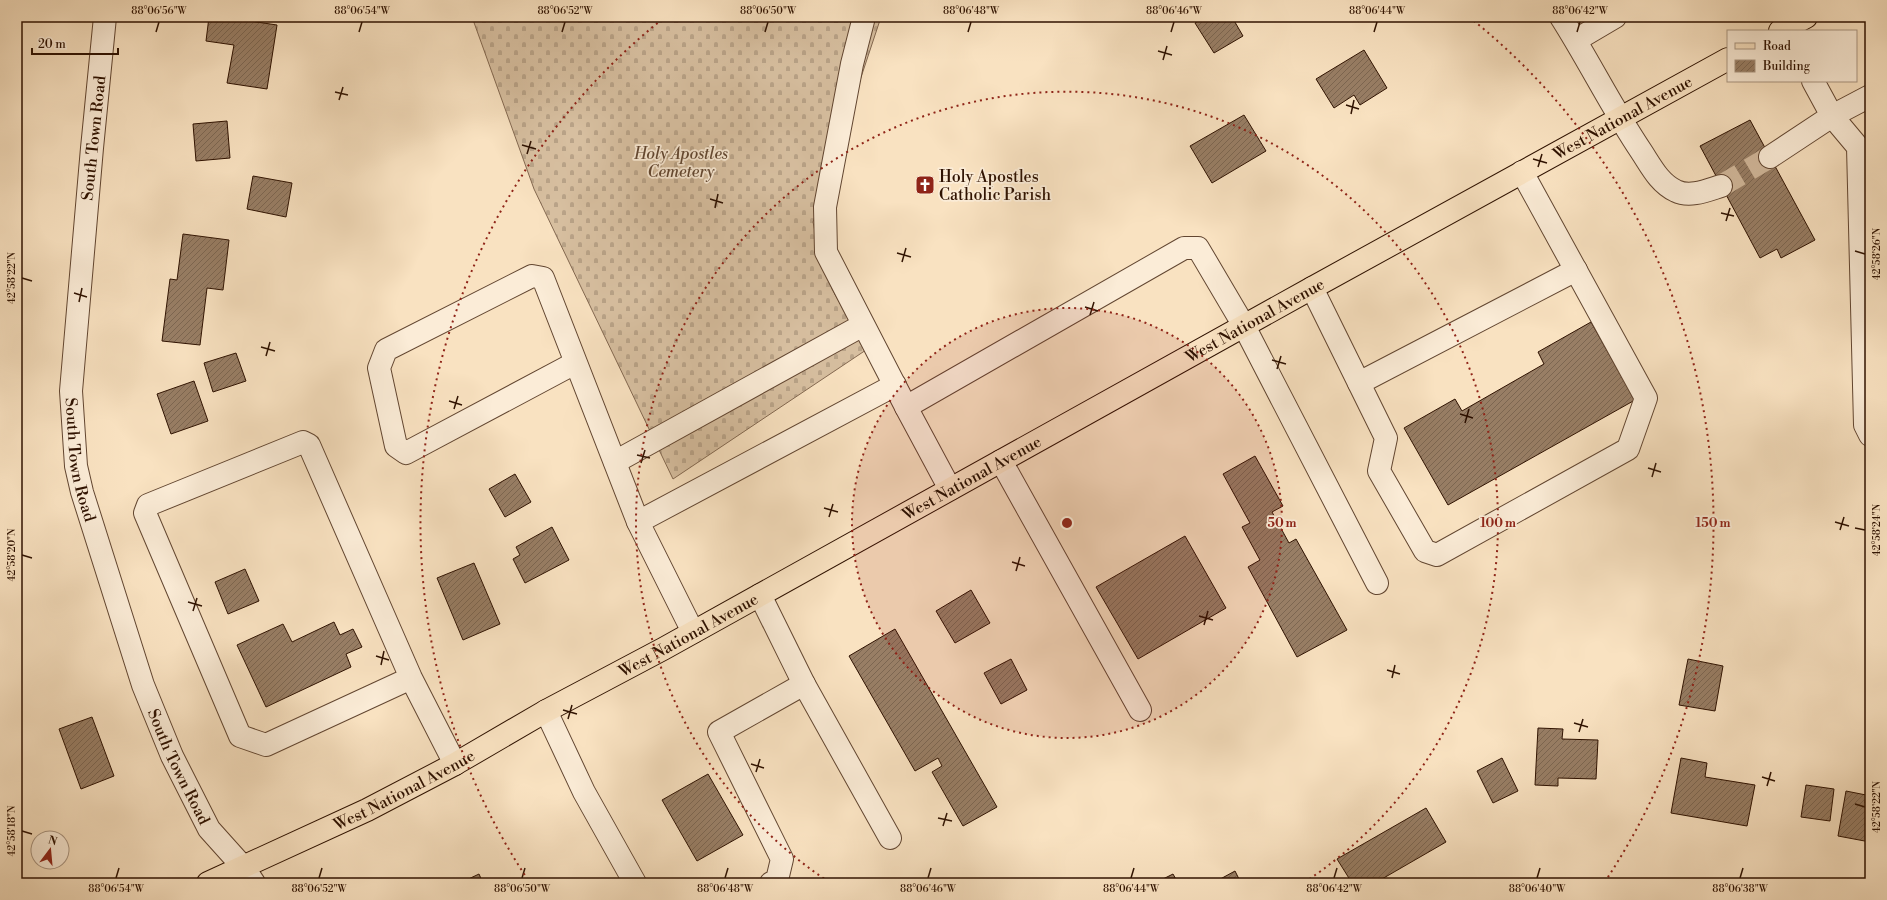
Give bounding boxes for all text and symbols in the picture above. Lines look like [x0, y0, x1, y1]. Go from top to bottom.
text: 88°06'56"W [131, 5, 188, 17]
text: 88°06'54"W [334, 5, 391, 17]
text: 88°06'52"W [537, 5, 593, 17]
text: 88°06'50"W [740, 5, 797, 17]
text: 88°06'48"W [943, 5, 1000, 17]
text: 88°06'46"W [1146, 5, 1203, 17]
text: 88°06'44"W [1349, 5, 1406, 17]
text: 88°06'42"W [1552, 5, 1609, 17]
scale bar [32, 30, 118, 56]
legend [1727, 30, 1857, 82]
text: 20 m [38, 37, 66, 52]
text: Road [1763, 39, 1791, 54]
text: Building [1762, 59, 1811, 74]
street label: West National Avenue [1549, 72, 1696, 165]
street label: South Town Road [77, 75, 110, 202]
park label: Holy Apostles Cemetery [633, 144, 728, 182]
place label: Holy Apostles Catholic Parish [939, 167, 1052, 205]
church icon: Holy Apostles Catholic Parish [914, 174, 936, 196]
text: 42°58'26"N [1871, 227, 1883, 280]
text: 42°58'22"N [6, 251, 18, 304]
street label: West National Avenue [1181, 274, 1328, 368]
street label: South Town Road [60, 397, 100, 524]
street label: West National Avenue [898, 432, 1045, 525]
text: 42°58'24"N [1871, 503, 1883, 556]
centre of rings [1060, 516, 1074, 530]
text: 50 m [1267, 516, 1297, 531]
text: 100 m [1480, 516, 1516, 531]
text: 150 m [1696, 516, 1730, 531]
text: 42°58'20"N [6, 528, 18, 581]
street label: West National Avenue [615, 589, 762, 682]
street label: South Town Road [143, 706, 214, 828]
street label: West National Avenue [330, 746, 478, 835]
text: 42°58'22"N [1871, 780, 1883, 833]
text: 42°58'18"N [6, 805, 18, 856]
north arrow [30, 830, 70, 870]
text: N [46, 833, 59, 849]
text: 88°06'54"W [88, 883, 145, 895]
text: 88°06'52"W [291, 883, 347, 895]
text: 88°06'50"W [494, 883, 551, 895]
text: 88°06'48"W [697, 883, 754, 895]
text: 88°06'46"W [900, 883, 957, 895]
text: 88°06'44"W [1103, 883, 1160, 895]
text: 88°06'42"W [1306, 883, 1363, 895]
text: 88°06'40"W [1509, 883, 1566, 895]
text: 88°06'38"W [1712, 883, 1769, 895]

